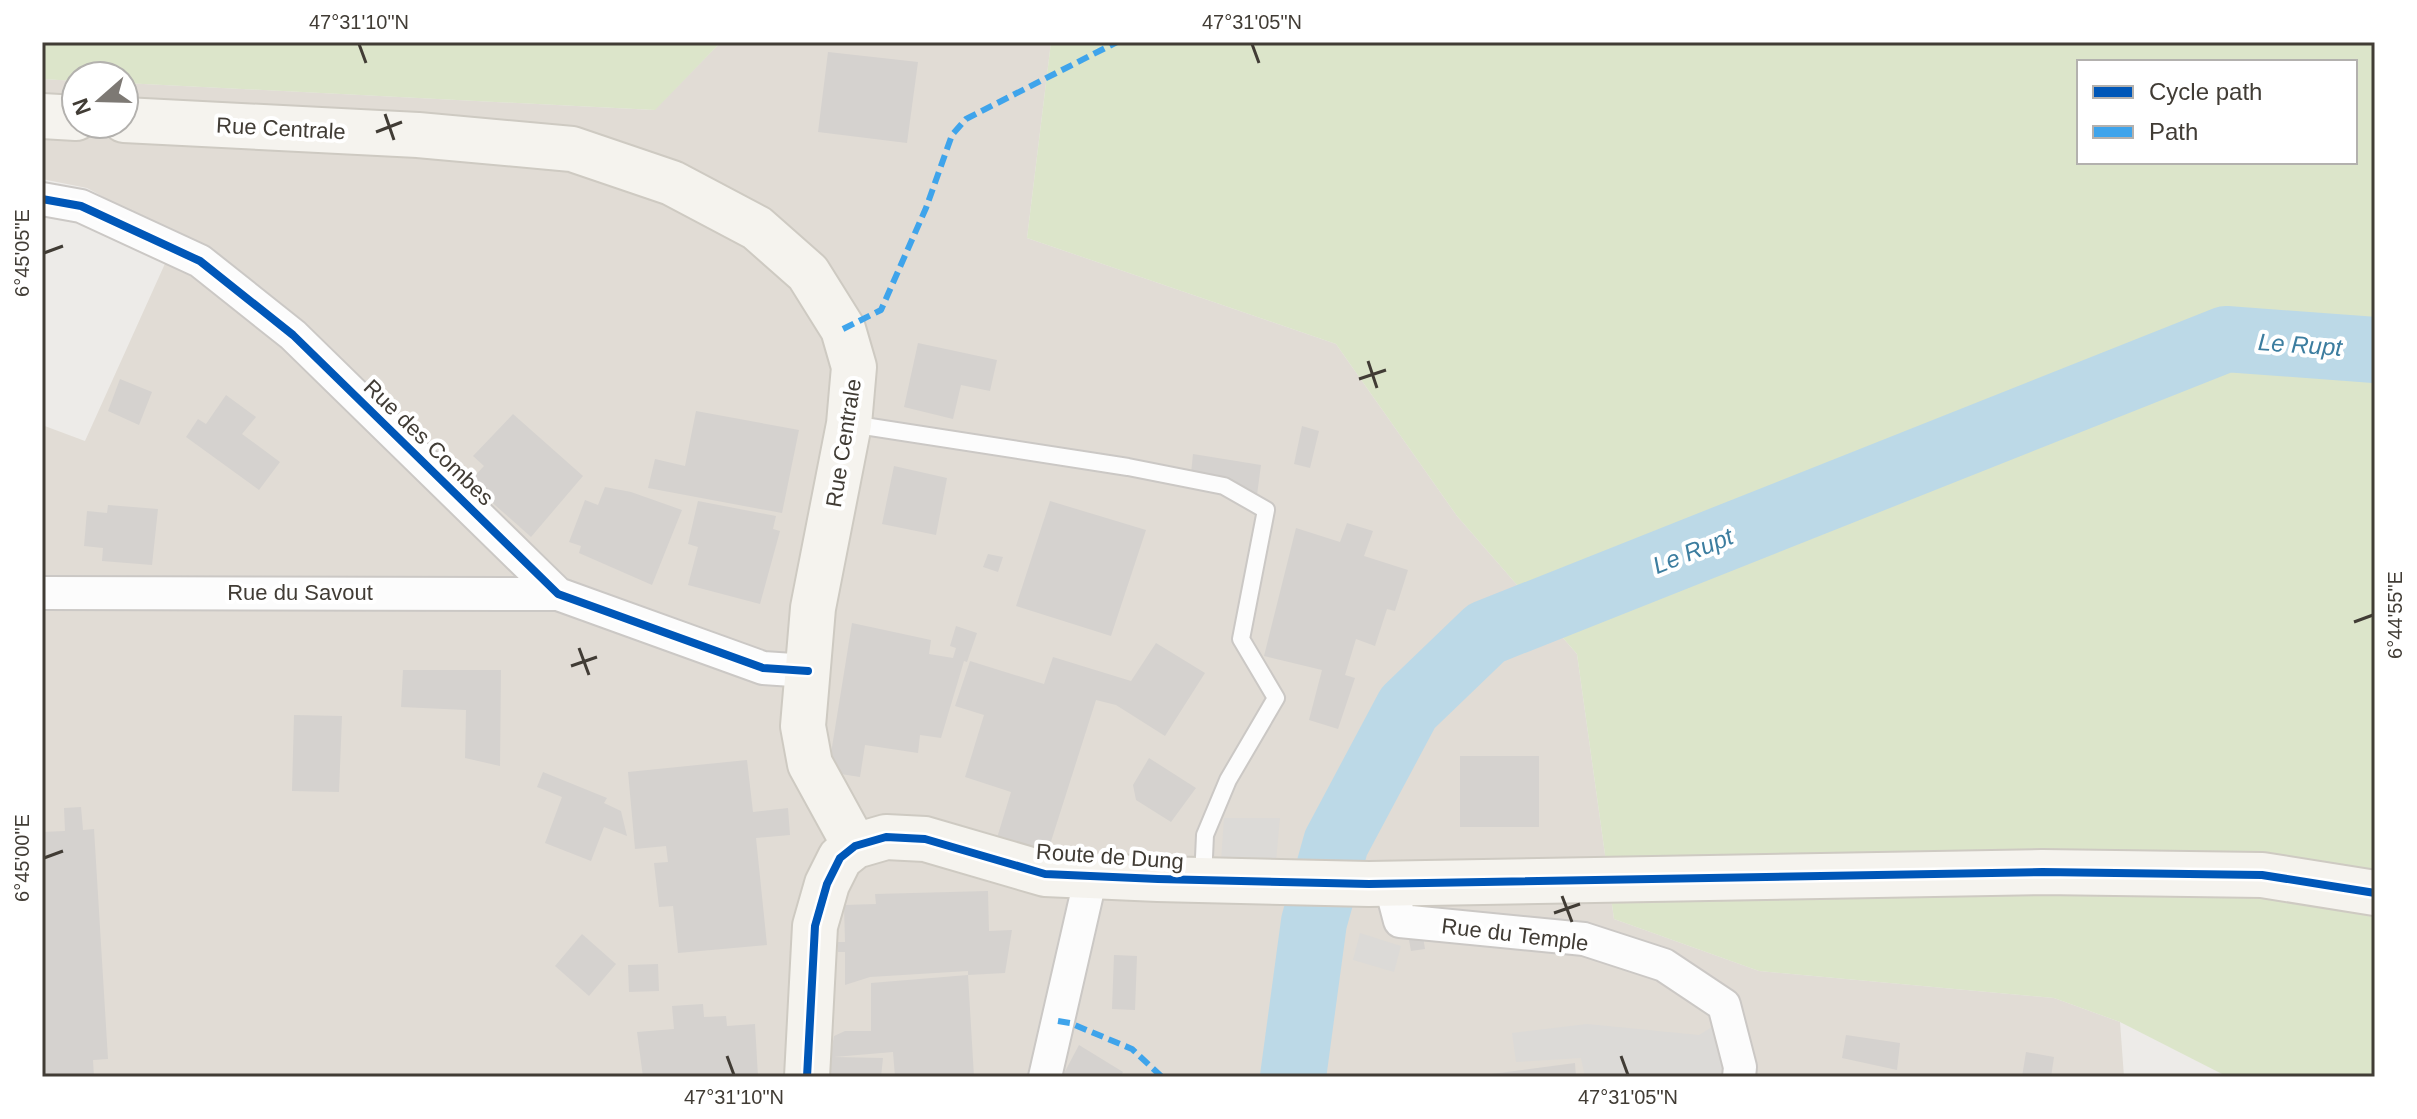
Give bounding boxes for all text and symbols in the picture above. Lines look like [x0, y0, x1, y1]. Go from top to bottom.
text: 47°31'10"N [309, 11, 409, 33]
text: 47°31'05"N [1202, 11, 1302, 33]
north arrow [60, 60, 140, 140]
legend [2077, 60, 2357, 164]
text: Cycle path [2149, 78, 2262, 105]
text: N [67, 95, 96, 118]
street label: Rue Centrale [216, 113, 346, 144]
text: Path [2149, 118, 2198, 145]
text: 6°45'05"E [11, 209, 33, 297]
water label: Le Rupt [2257, 328, 2344, 361]
street label: Rue des Combes [359, 374, 498, 510]
street label: Rue Centrale [821, 377, 866, 509]
water label: Le Rupt [1649, 522, 1738, 579]
text: 6°44'55"E [2384, 571, 2406, 659]
street label: Rue du Savout [227, 580, 373, 605]
text: 6°45'00"E [11, 814, 33, 902]
street label: Route de Dung [1035, 839, 1185, 874]
street label: Rue du Temple [1440, 913, 1590, 956]
text: 47°31'10"N [684, 1086, 784, 1108]
text: 47°31'05"N [1578, 1086, 1678, 1108]

